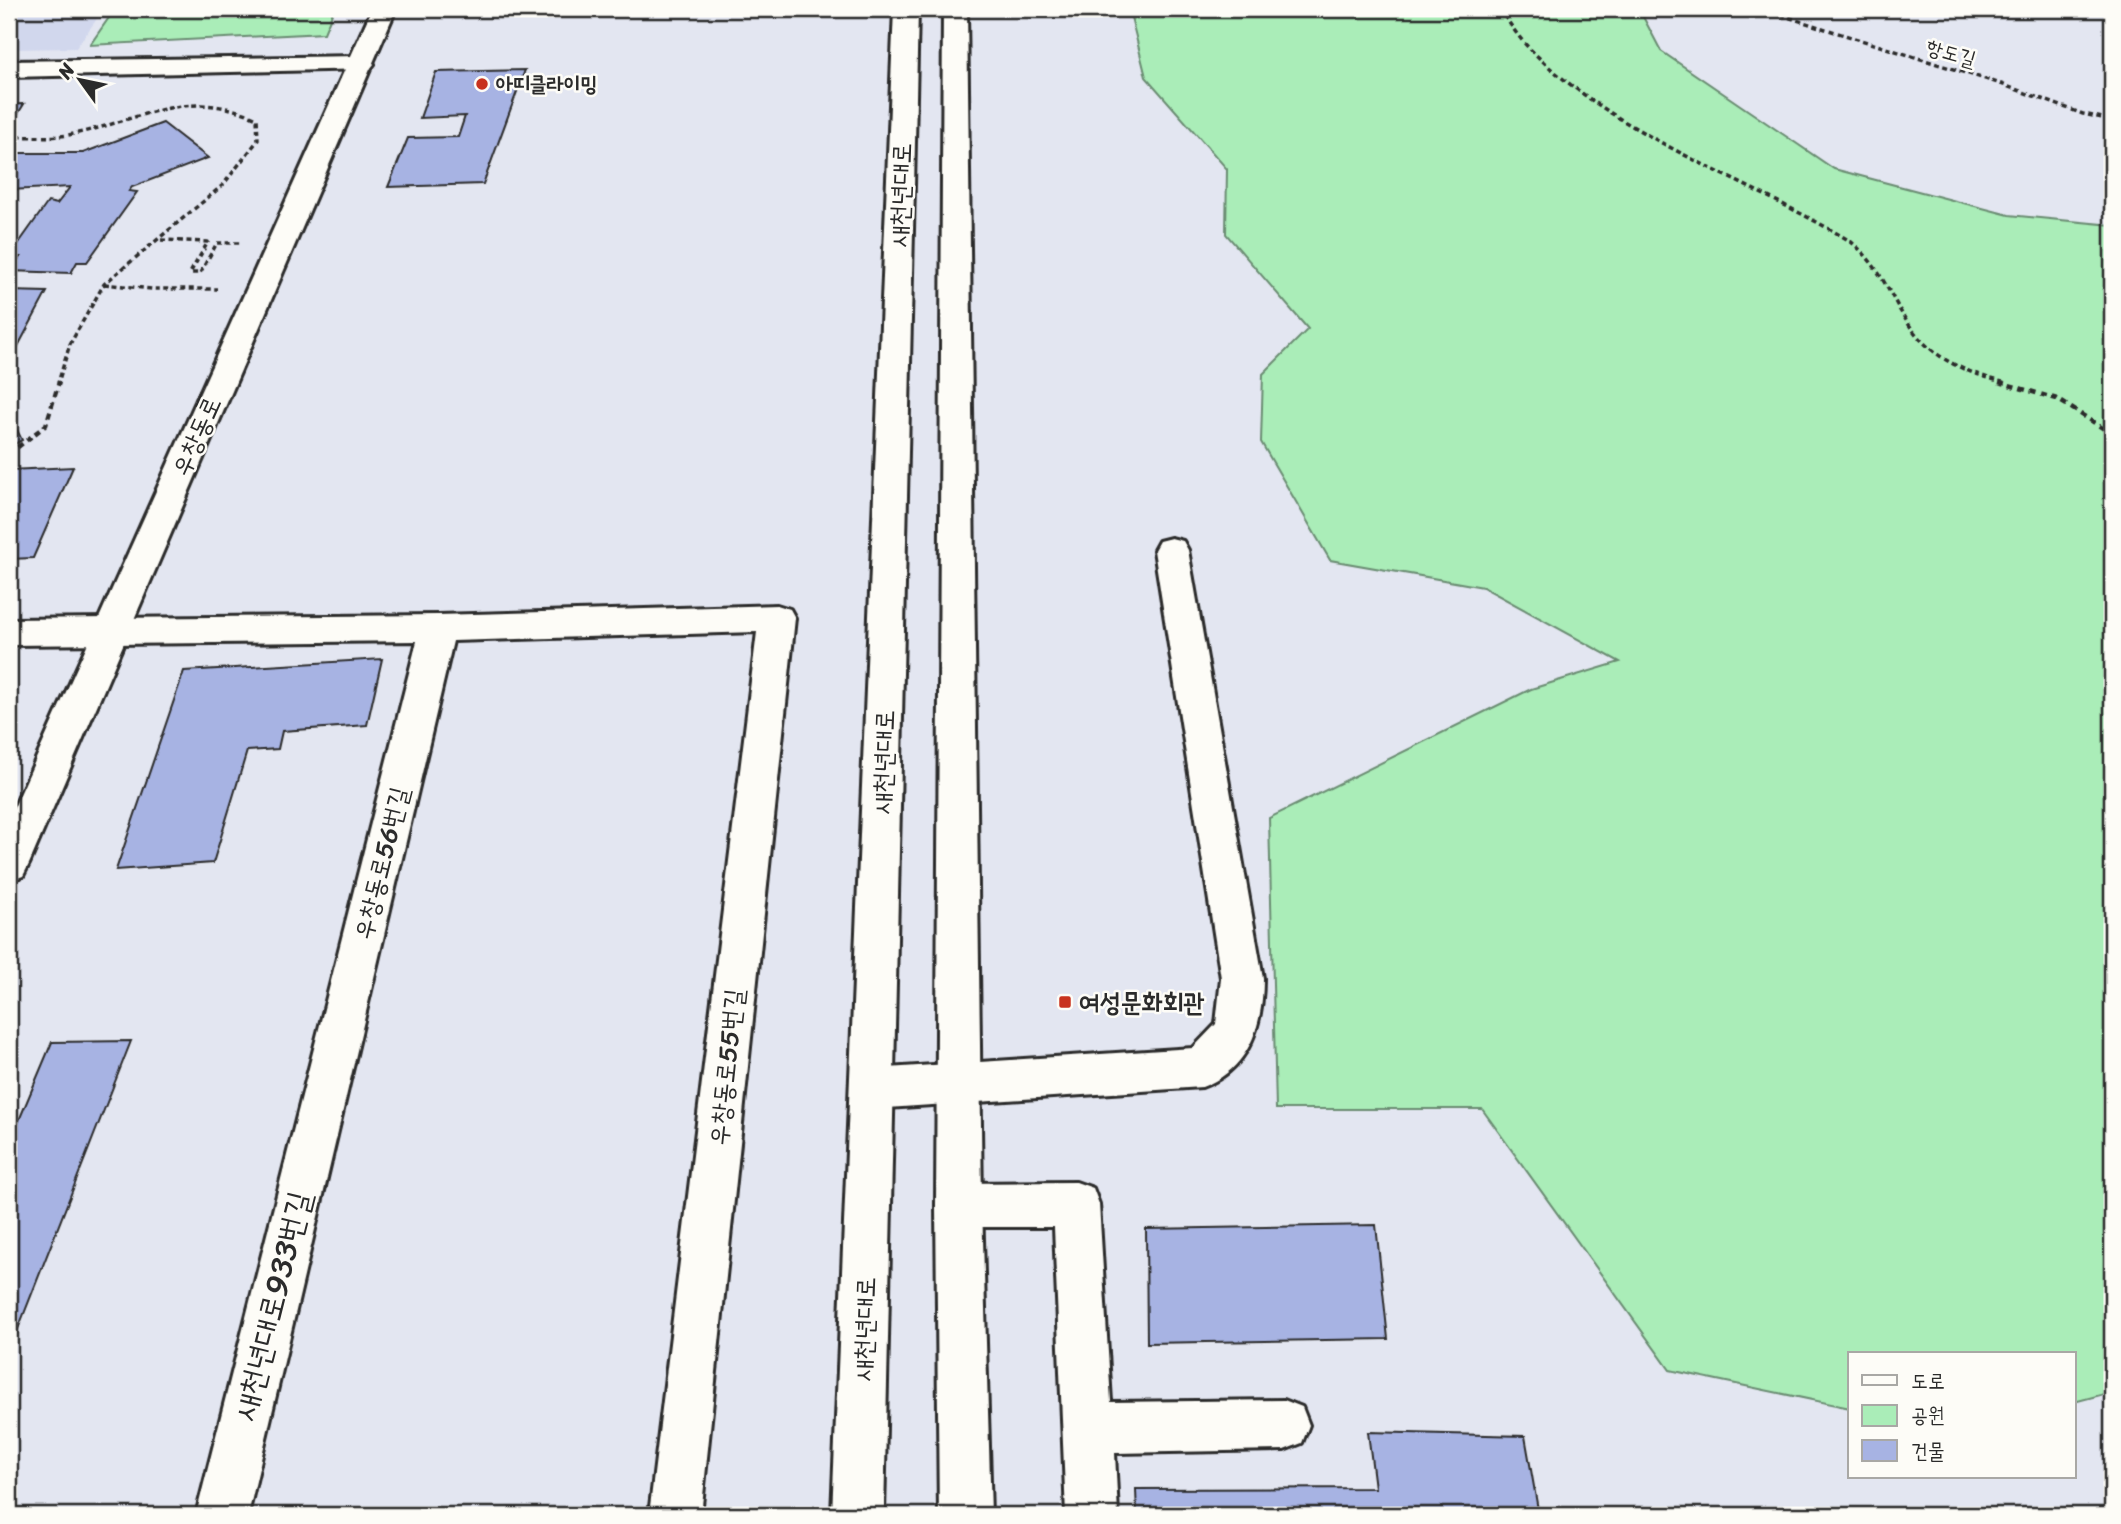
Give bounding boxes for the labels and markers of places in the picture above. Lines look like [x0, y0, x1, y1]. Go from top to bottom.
place label: 아띠클라이밍 [496, 65, 597, 103]
marker: 아띠클라이밍 [474, 76, 490, 92]
place label: 여성문화회관 [1079, 979, 1205, 1025]
marker: 여성문화회관 [1057, 994, 1073, 1010]

